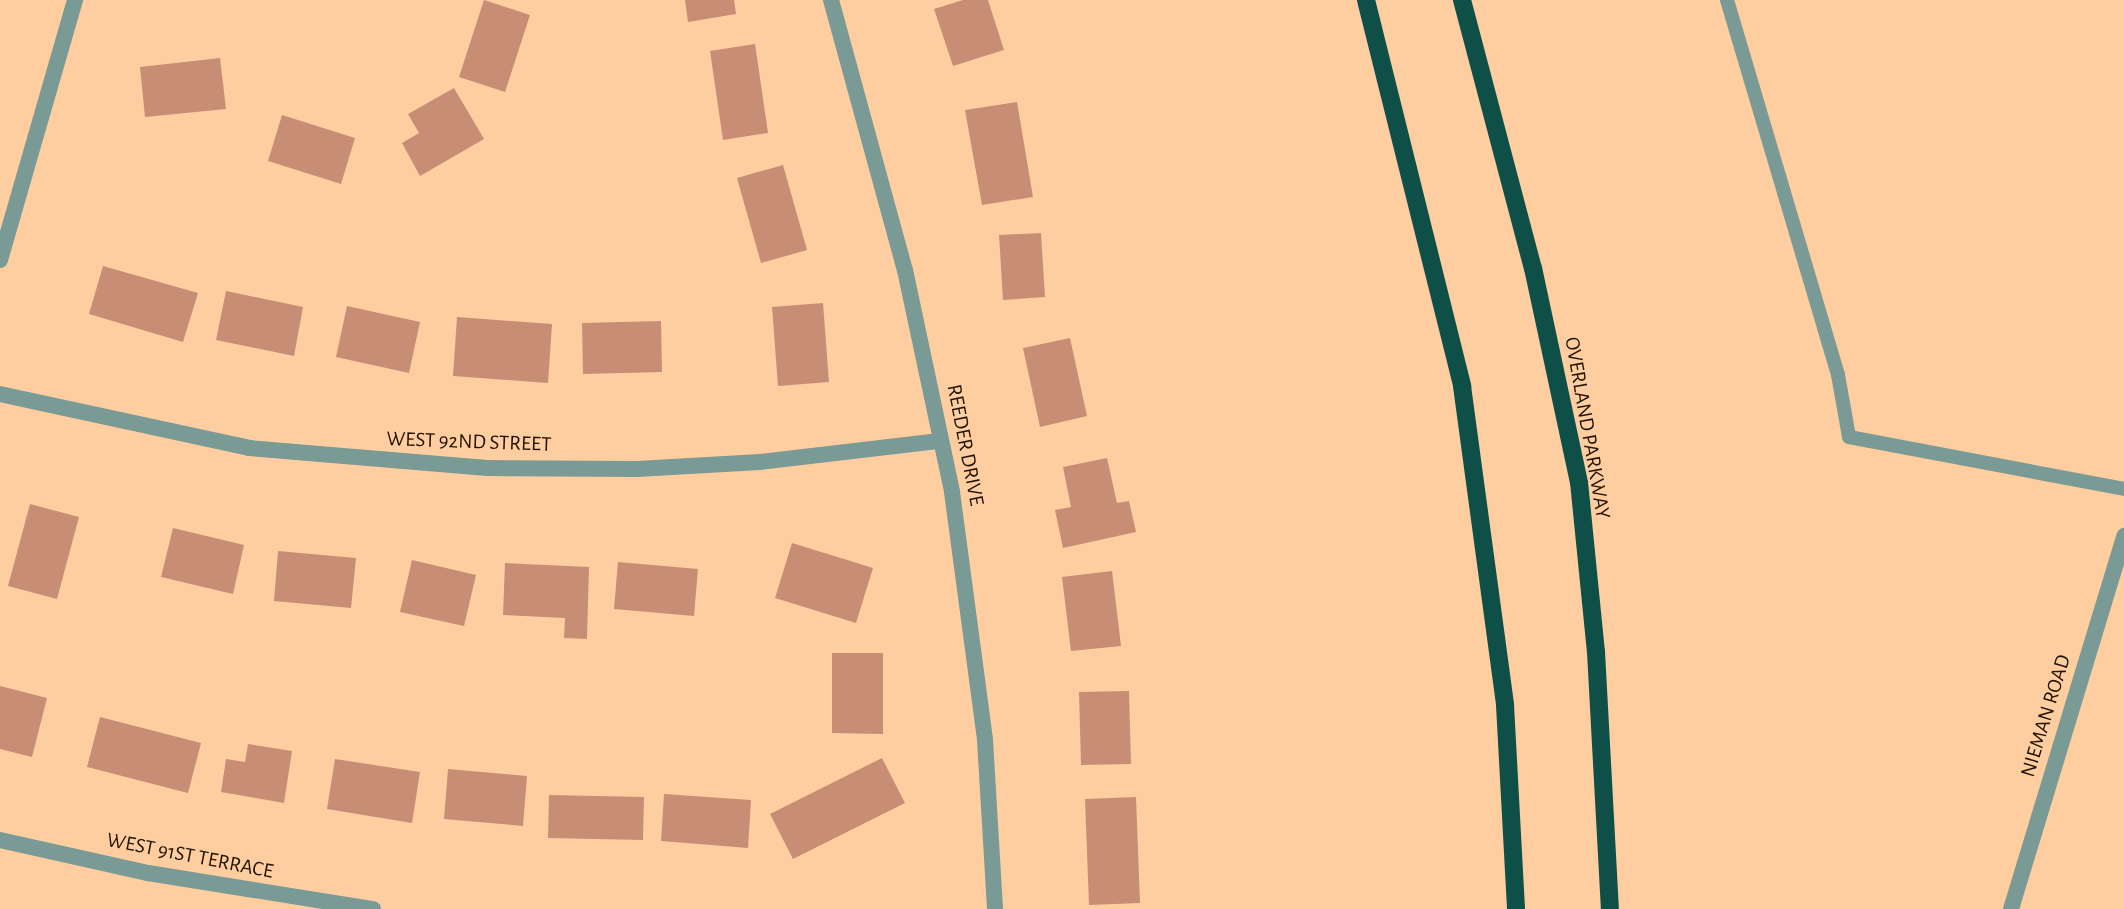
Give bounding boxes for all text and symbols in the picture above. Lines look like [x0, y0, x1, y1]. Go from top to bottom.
street label: OVERLAND PARKWAY [1559, 335, 1615, 521]
street label: REEDER DRIVE [941, 382, 989, 508]
street label: WEST 92ND STREET [386, 427, 552, 457]
street label: NIEMAN ROAD [2015, 652, 2077, 780]
street label: WEST 91ST TERRACE [105, 827, 275, 885]

